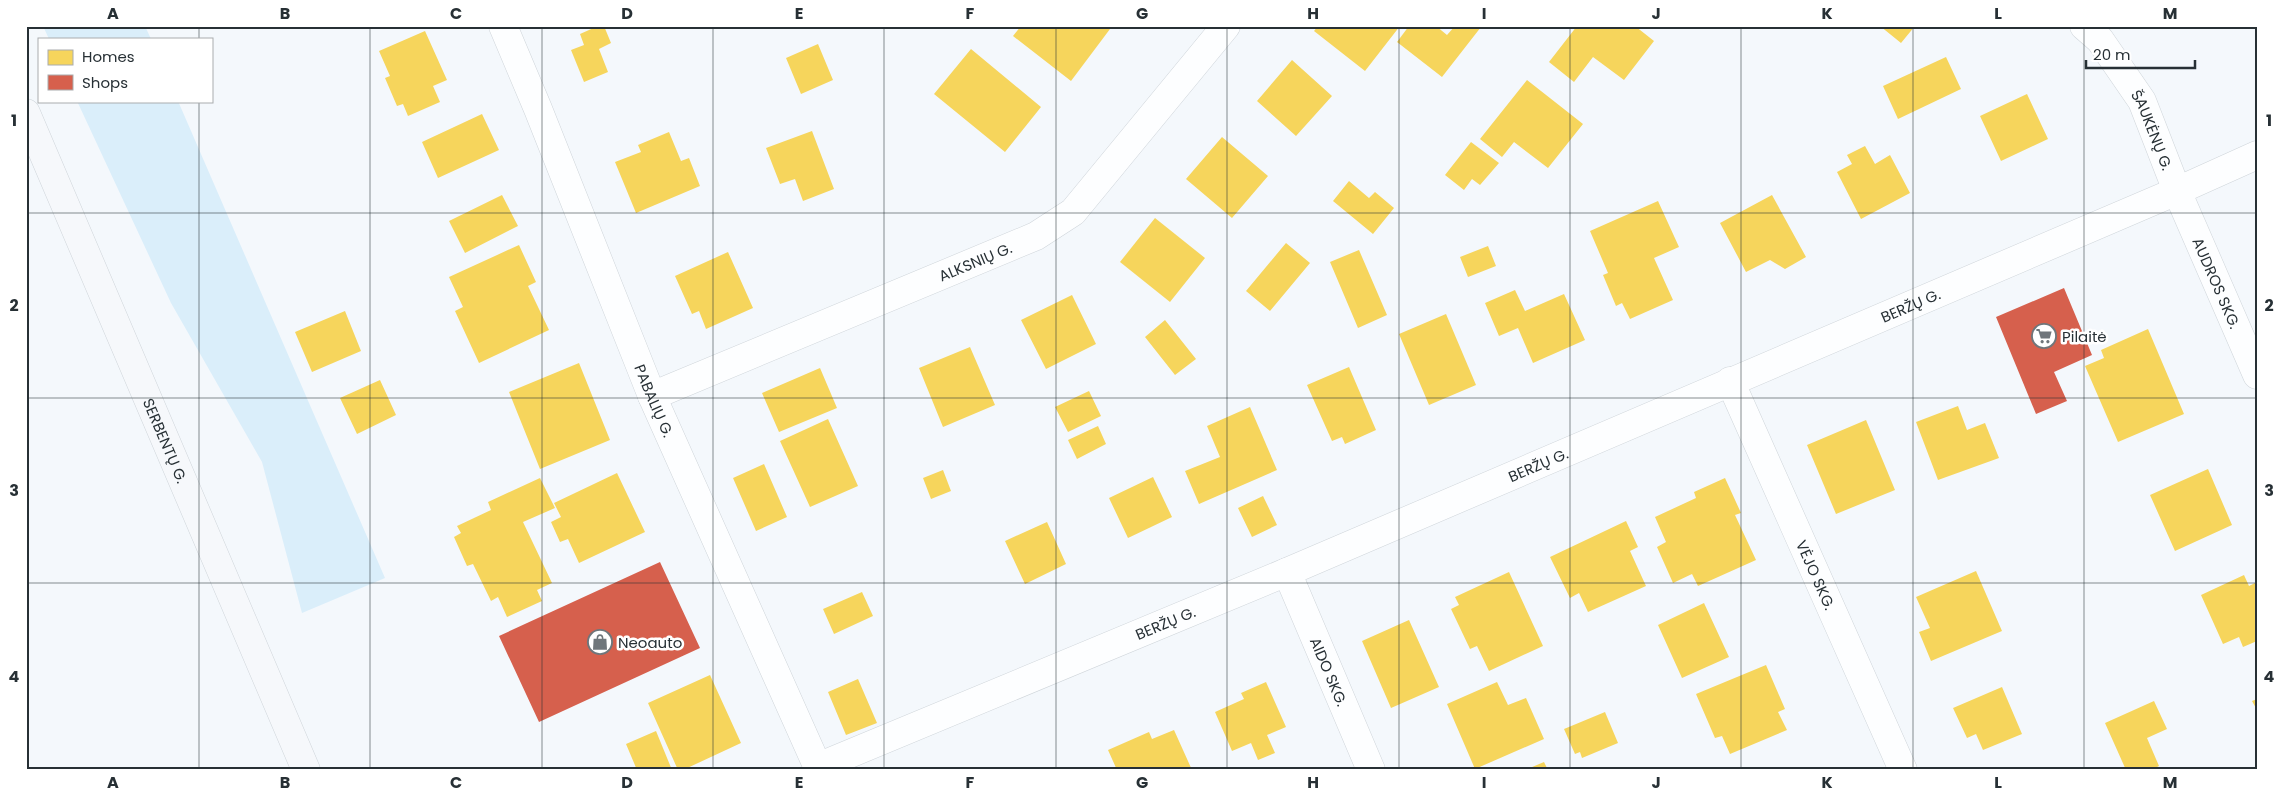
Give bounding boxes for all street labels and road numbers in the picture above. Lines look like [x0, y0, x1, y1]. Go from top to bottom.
street label: ŠAUKĖNŲ G. [2127, 85, 2178, 173]
street label: AUDROS SKG. [2188, 234, 2246, 332]
street label: ALKSNIŲ G. [935, 237, 1015, 286]
street label: BERŽŲ G. [1877, 283, 1944, 327]
street label: PABALIŲ G. [630, 361, 679, 440]
street label: SERBENTŲ G. [138, 395, 193, 486]
street label: BERŽŲ G. [1505, 442, 1571, 487]
street label: VĖJO SKG. [1791, 537, 1841, 613]
street label: BERŽŲ G. [1132, 601, 1198, 644]
street label: AIDO SKG. [1305, 634, 1353, 709]

